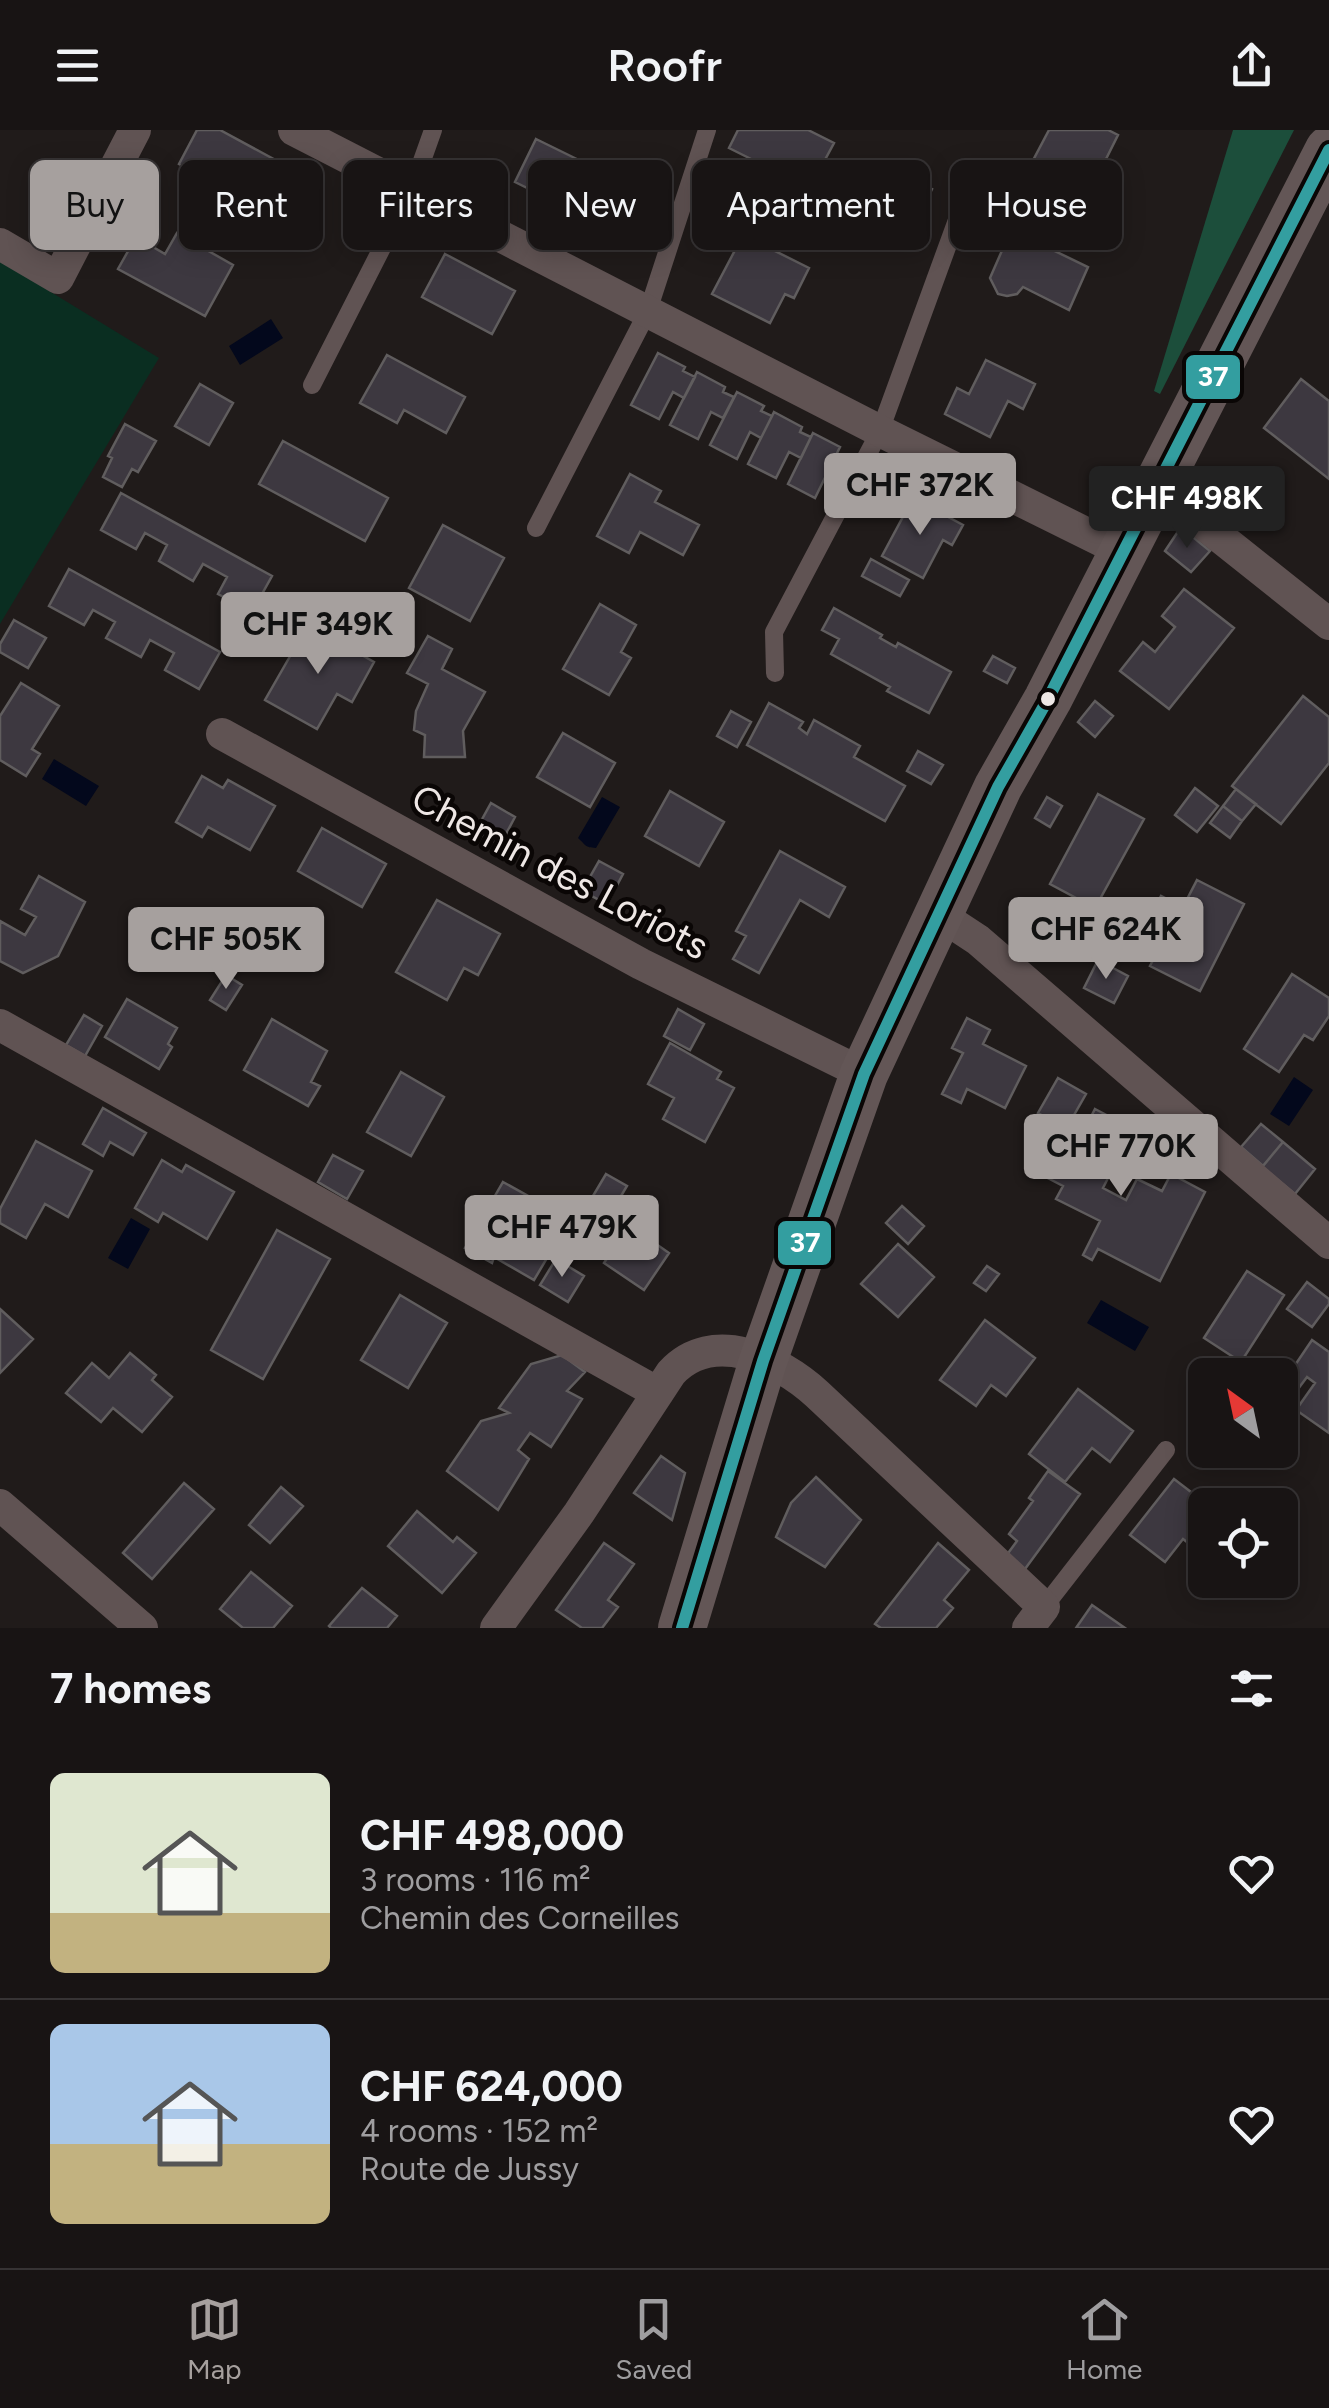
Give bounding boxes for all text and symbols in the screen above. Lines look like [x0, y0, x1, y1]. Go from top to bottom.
icon: menu [50, 38, 105, 93]
text: Roofr [607, 38, 722, 92]
icon: share [1224, 38, 1279, 93]
chip: Buy [30, 160, 159, 250]
chip: Rent [179, 160, 323, 250]
chip: Filters [343, 160, 508, 250]
chip: New [528, 160, 672, 250]
chip: Apartment [692, 160, 930, 250]
chip: House [950, 160, 1122, 250]
line badge: 37 [1184, 353, 1242, 401]
text: 37 [1197, 359, 1229, 393]
pin: CHF 372K [817, 453, 1023, 538]
text: CHF 372K [846, 466, 994, 504]
pin: CHF 498K [1084, 466, 1290, 551]
text: CHF 498K [1111, 479, 1263, 517]
pin: CHF 349K [215, 592, 421, 677]
text: CHF 349K [243, 605, 393, 643]
unlabelled marker [1038, 689, 1058, 709]
street label: Chemin des Loriots [404, 775, 716, 969]
pin: CHF 624K [1003, 897, 1209, 982]
pin: CHF 505K [123, 907, 329, 992]
text: CHF 624K [1030, 910, 1182, 948]
text: CHF 505K [150, 920, 302, 958]
pin: CHF 770K [1018, 1114, 1224, 1199]
text: CHF 770K [1046, 1127, 1196, 1165]
pin: CHF 479K [459, 1195, 665, 1280]
text: CHF 479K [487, 1208, 637, 1246]
line badge: 37 [776, 1219, 833, 1267]
text: 37 [789, 1225, 821, 1259]
north arrow [1188, 1358, 1298, 1468]
map controls [1188, 1358, 1298, 1598]
button: locate [1188, 1488, 1298, 1598]
icon: filters [1224, 1661, 1279, 1716]
text: 7 homes [50, 1663, 211, 1714]
text: CHF 498,000 [360, 1810, 624, 1861]
icon: home [130, 1813, 250, 1933]
icon: heart [1224, 1846, 1279, 1901]
text: 3 rooms · 116 m² [360, 1861, 591, 1899]
text: Chemin des Corneilles [360, 1899, 680, 1937]
text: CHF 624,000 [360, 2061, 623, 2112]
icon: home [130, 2064, 250, 2184]
icon: heart [1224, 2097, 1279, 2152]
text: 4 rooms · 152 m² [360, 2112, 598, 2150]
text: Route de Jussy [360, 2150, 579, 2188]
tab: Map [187, 2292, 242, 2386]
tab: Saved [615, 2292, 692, 2386]
tab: Home [1066, 2292, 1142, 2386]

